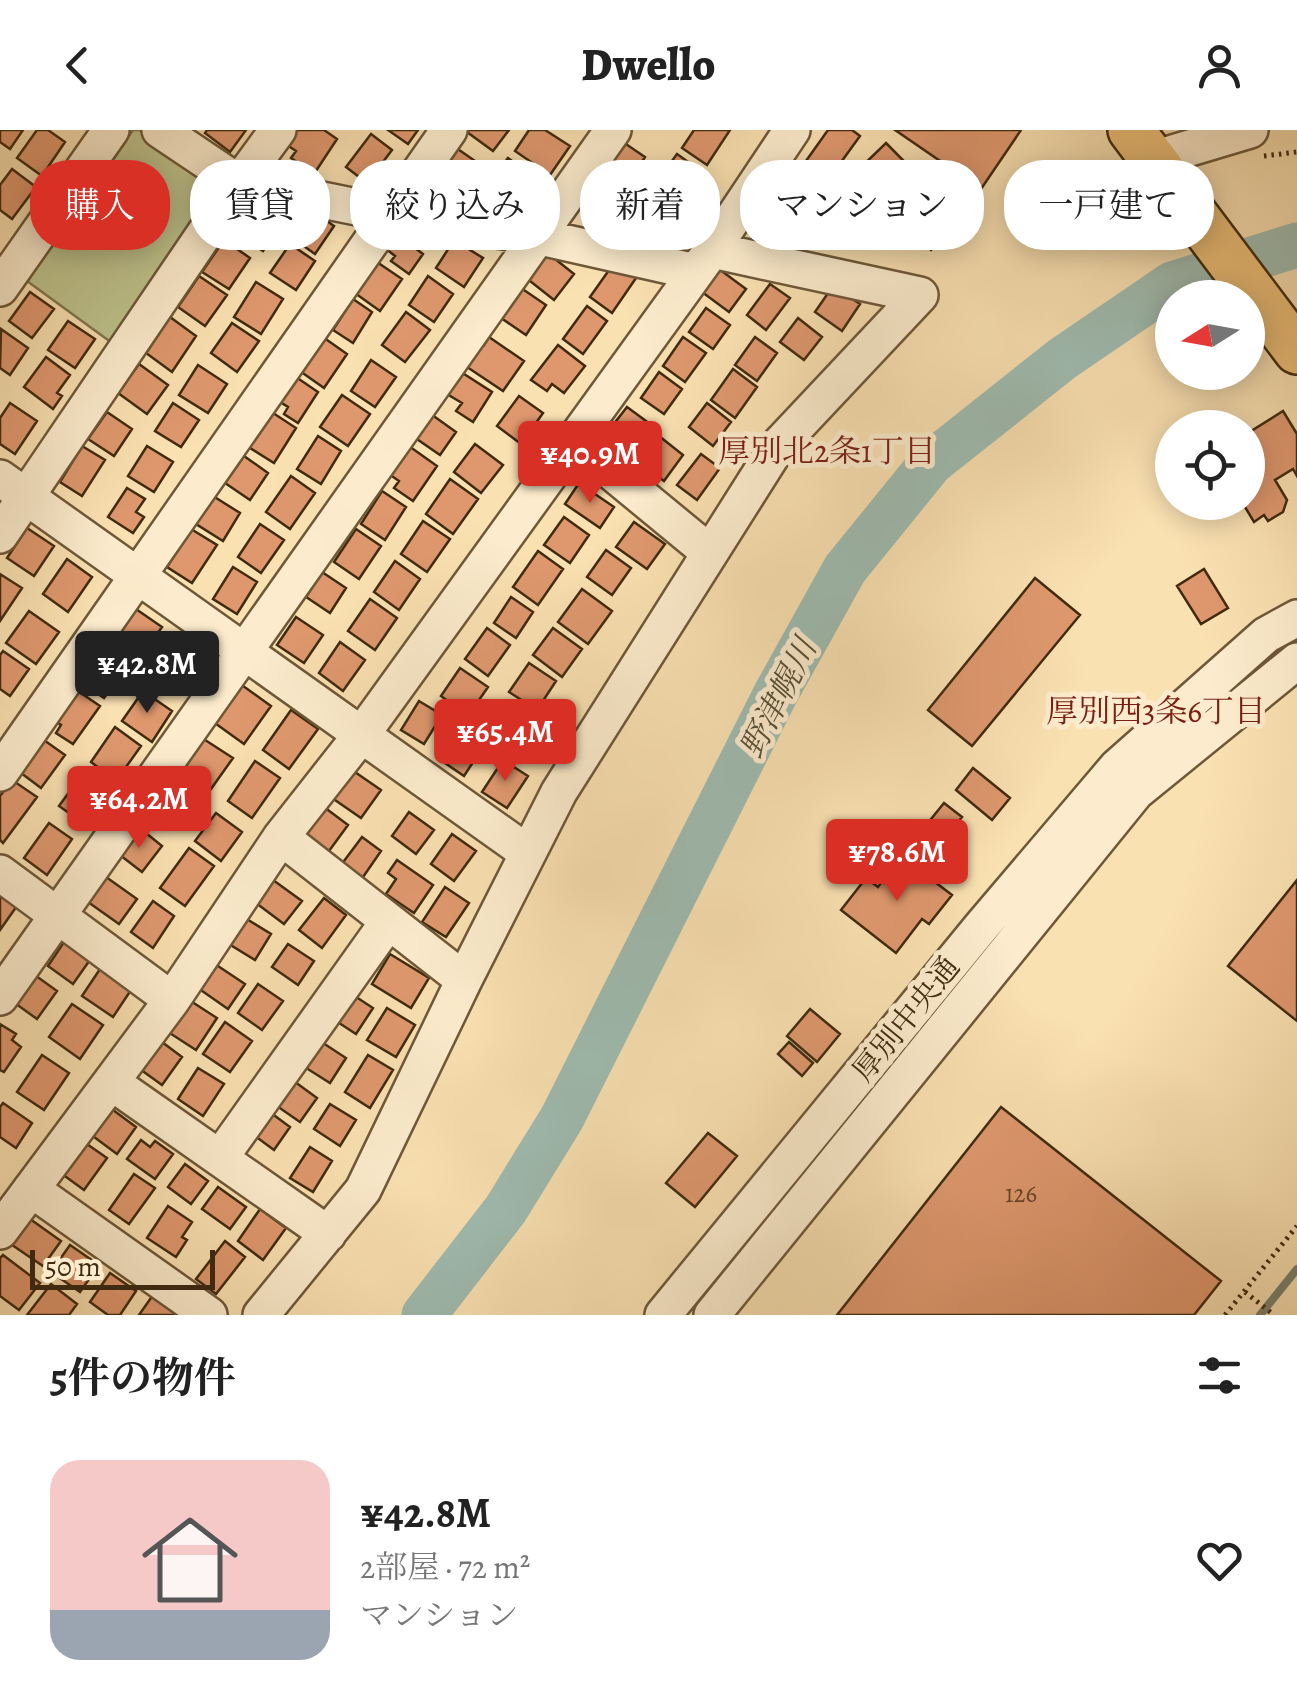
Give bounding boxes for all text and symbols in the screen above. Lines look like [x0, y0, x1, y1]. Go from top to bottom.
text: Dwello [581, 34, 716, 96]
icon: back [50, 38, 105, 93]
icon: person [1192, 38, 1247, 93]
chip: 購入 [30, 160, 170, 250]
chip: 賃貸 [190, 160, 330, 250]
chip: 絞り込み [350, 160, 560, 250]
chip: 新着 [580, 160, 720, 250]
chip: マンション [740, 160, 984, 250]
chip: 一戸建て [1004, 160, 1214, 250]
north arrow [1155, 280, 1265, 390]
map controls [1155, 280, 1265, 520]
button: locate [1155, 410, 1265, 520]
pin: ¥40.9M [509, 421, 671, 506]
district label: 厚別北2条1丁目 [718, 429, 936, 473]
text: ¥40.9M [540, 431, 640, 475]
water label: 野津幌川 [729, 628, 828, 765]
pin: ¥42.8M [66, 631, 228, 716]
text: ¥42.8M [97, 641, 197, 685]
district label: 厚別西3条6丁目 [1046, 689, 1266, 733]
pin: ¥65.4M [424, 699, 586, 784]
text: ¥65.4M [456, 709, 554, 753]
pin: ¥64.2M [58, 766, 220, 851]
text: ¥64.2M [89, 776, 189, 820]
pin: ¥78.6M [816, 819, 978, 904]
text: ¥78.6M [848, 829, 946, 873]
street label: 厚別中央通 [843, 948, 969, 1090]
house number: 126 [1005, 1177, 1037, 1211]
scale bar [30, 1245, 215, 1290]
text: 50 m [45, 1248, 101, 1286]
icon: filters [1192, 1348, 1247, 1403]
text: 5件の物件 [50, 1349, 236, 1406]
text: ¥42.8M [360, 1484, 491, 1541]
icon: home [130, 1500, 250, 1620]
icon: heart [1192, 1533, 1247, 1588]
text: 2部屋 · 72 m² [360, 1545, 530, 1589]
text: マンション [360, 1593, 519, 1637]

